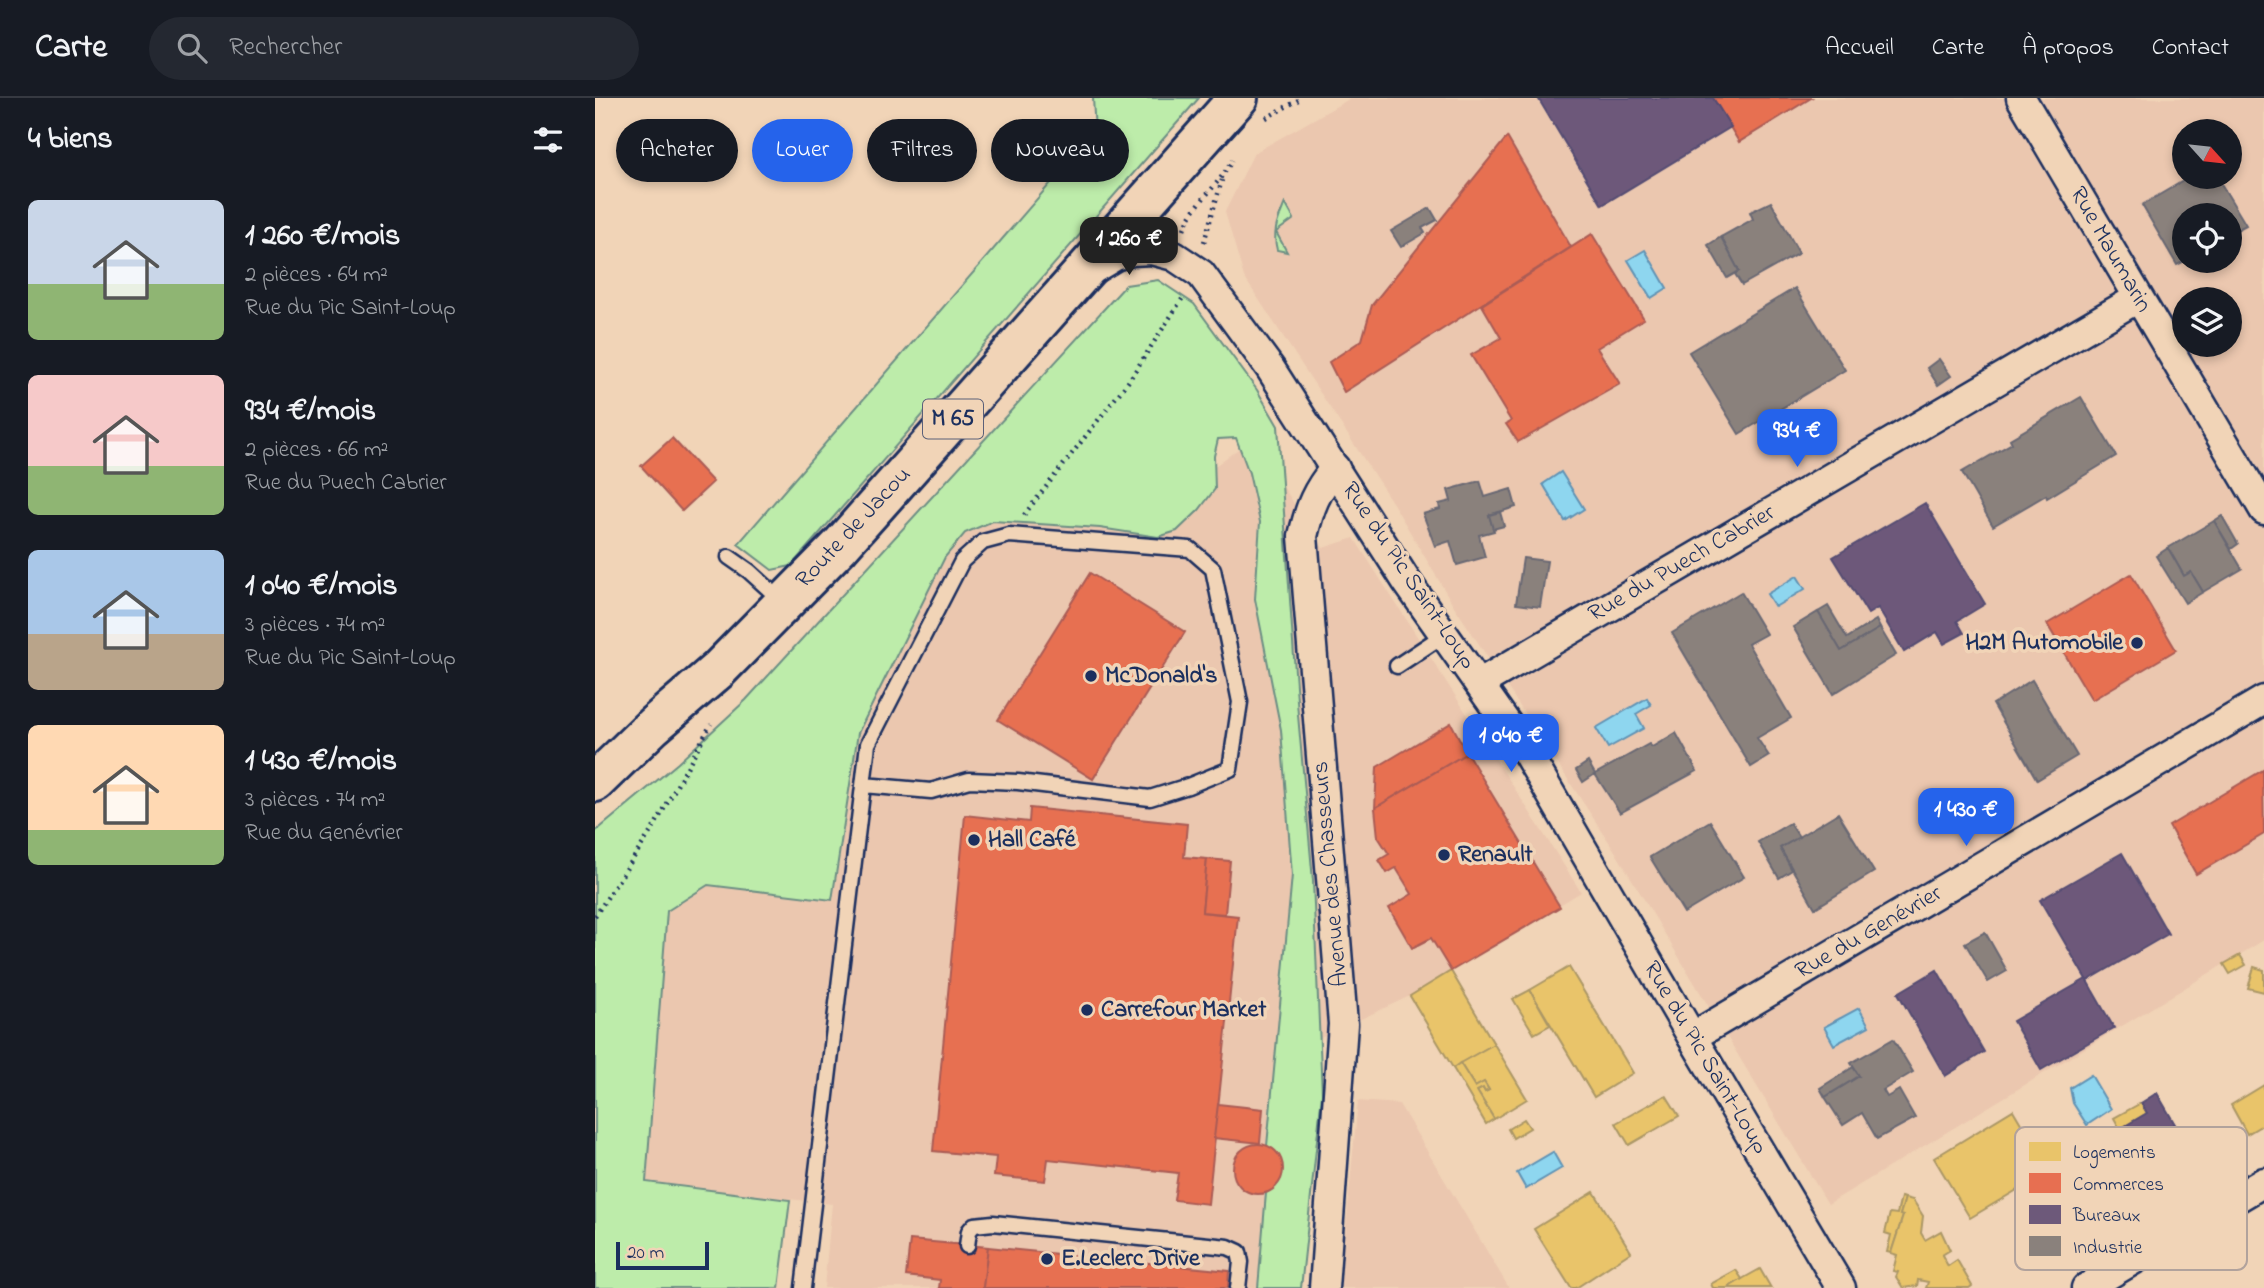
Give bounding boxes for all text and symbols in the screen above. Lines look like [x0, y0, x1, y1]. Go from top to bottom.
search box [149, 17, 639, 80]
text: Carte [35, 24, 107, 72]
icon: search [173, 29, 211, 67]
text: Rechercher [229, 29, 342, 67]
text: Accueil [1825, 31, 1894, 66]
text: Carte [1932, 31, 1984, 66]
text: À propos [2022, 31, 2114, 66]
text: Contact [2152, 31, 2229, 66]
text: 4 biens [28, 118, 113, 162]
chip: Acheter [616, 119, 738, 182]
chip: Louer [752, 119, 853, 182]
chip: Filtres [867, 119, 977, 182]
chip: Nouveau [991, 119, 1129, 182]
north arrow [2172, 119, 2242, 189]
map controls [2172, 119, 2242, 357]
icon: filters [529, 121, 567, 159]
street label: Rue Maumarin [2060, 181, 2160, 319]
button: locate [2172, 203, 2242, 273]
text: 1 260 €/mois [245, 215, 400, 259]
pin: 1 260 € [1064, 218, 1194, 277]
text: 1 260 € [1096, 223, 1162, 256]
icon: home [84, 228, 168, 312]
text: 2 pièces · 64 m² [245, 259, 388, 292]
button: layers [2172, 287, 2242, 357]
text: Rue du Pic Saint-Loup [245, 292, 456, 325]
text: 934 €/mois [245, 390, 376, 434]
road number: M 65 [923, 400, 983, 438]
icon: home [84, 403, 168, 487]
pin: 934 € [1748, 410, 1846, 469]
text: 934 € [1773, 415, 1821, 448]
text: 2 pièces · 66 m² [245, 434, 388, 467]
street label: Route de Jacou [788, 459, 920, 597]
text: Rue du Puech Cabrier [245, 467, 447, 500]
street label: Rue du Pic Saint-Loup [1332, 475, 1484, 677]
street label: Rue du Puech Cabrier [1582, 496, 1782, 632]
text: 1 040 €/mois [245, 565, 398, 609]
icon: home [84, 578, 168, 662]
text: 3 pièces · 74 m² [245, 609, 385, 642]
place label: H2M Automobile [1965, 626, 2124, 661]
marker: H2M Automobile [2129, 635, 2145, 651]
text: Rue du Pic Saint-Loup [245, 642, 456, 675]
place label: McDonald's [1105, 659, 1217, 694]
marker: McDonald's [1083, 668, 1099, 684]
pin: 1 040 € [1446, 714, 1576, 774]
text: 1 040 € [1479, 720, 1543, 753]
text: 1 430 €/mois [245, 740, 397, 784]
icon: home [84, 753, 168, 837]
street label: Avenue des Chasseurs [1304, 760, 1358, 988]
text: 3 pièces · 74 m² [245, 784, 385, 817]
pin: 1 430 € [1901, 788, 2031, 848]
text: 1 430 € [1934, 794, 1998, 827]
text: Rue du Genévrier [245, 817, 403, 850]
place label: Hall Café [988, 823, 1077, 858]
marker: Hall Café [966, 832, 982, 848]
place label: Renault [1458, 838, 1534, 873]
marker: Renault [1436, 847, 1452, 863]
street label: Rue du Genévrier [1789, 876, 1949, 989]
street label: Rue du Pic Saint-Loup [1633, 955, 1777, 1161]
place label: Carrefour Market [1101, 993, 1267, 1028]
marker: Carrefour Market [1079, 1002, 1095, 1018]
legend [2015, 1127, 2247, 1270]
text: Logements [2073, 1140, 2156, 1169]
text: Commerces [2073, 1172, 2164, 1199]
text: Bureaux [2072, 1203, 2141, 1230]
text: Industrie [2073, 1235, 2143, 1262]
scale bar [616, 1239, 709, 1271]
text: 20 m [627, 1240, 664, 1267]
place label: E.Leclerc Drive [1061, 1242, 1201, 1277]
marker: E.Leclerc Drive [1039, 1251, 1055, 1267]

